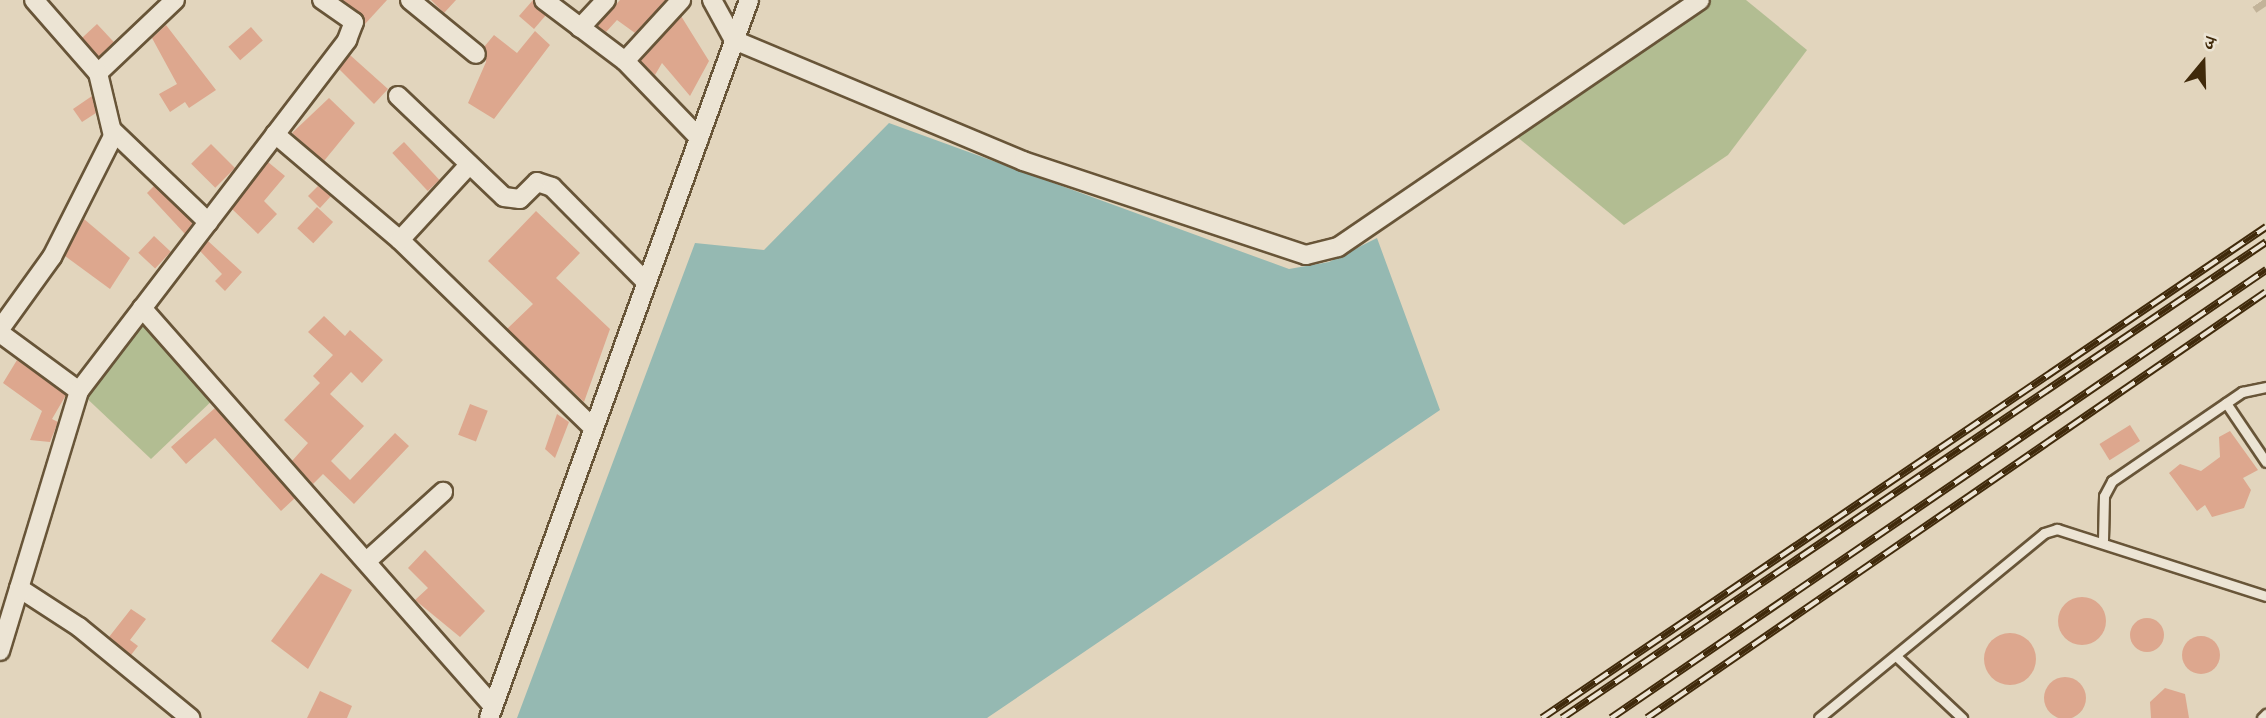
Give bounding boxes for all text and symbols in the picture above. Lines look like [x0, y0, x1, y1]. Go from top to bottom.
north arrow [2168, 28, 2238, 98]
text: उ [2201, 29, 2219, 56]

